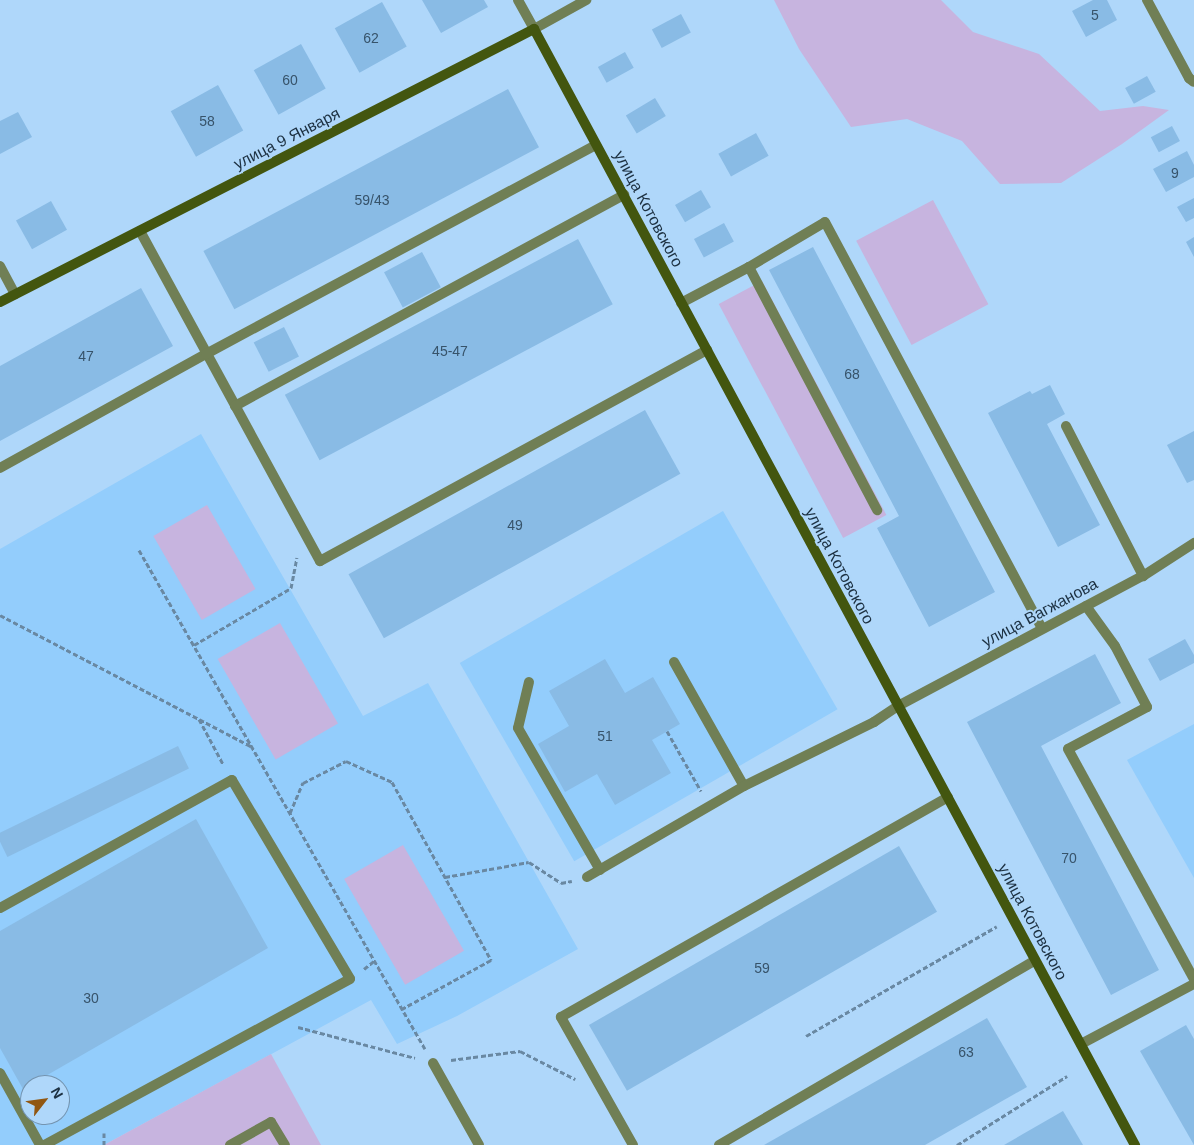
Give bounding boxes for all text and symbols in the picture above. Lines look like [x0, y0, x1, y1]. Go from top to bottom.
house number: 5 [1091, 7, 1099, 23]
house number: 62 [363, 30, 379, 46]
house number: 60 [282, 72, 298, 88]
street label: улица 9 Января [231, 104, 343, 174]
house number: 58 [199, 113, 215, 129]
street label: улица Котовского [609, 147, 687, 271]
house number: 9 [1171, 165, 1179, 181]
house number: 59/43 [354, 192, 390, 208]
house number: 45-47 [432, 343, 468, 359]
house number: 47 [78, 348, 94, 364]
house number: 68 [844, 366, 860, 382]
street label: улица Котовского [800, 504, 878, 628]
house number: 49 [507, 517, 523, 533]
street label: улица Вагжанова [979, 574, 1101, 652]
house number: 51 [597, 728, 613, 744]
house number: 70 [1061, 850, 1077, 866]
street label: улица Котовского [993, 860, 1071, 984]
house number: 59 [754, 960, 770, 976]
house number: 30 [83, 990, 99, 1006]
house number: 63 [958, 1044, 974, 1060]
north arrow [20, 1075, 70, 1125]
text: N [48, 1085, 67, 1101]

